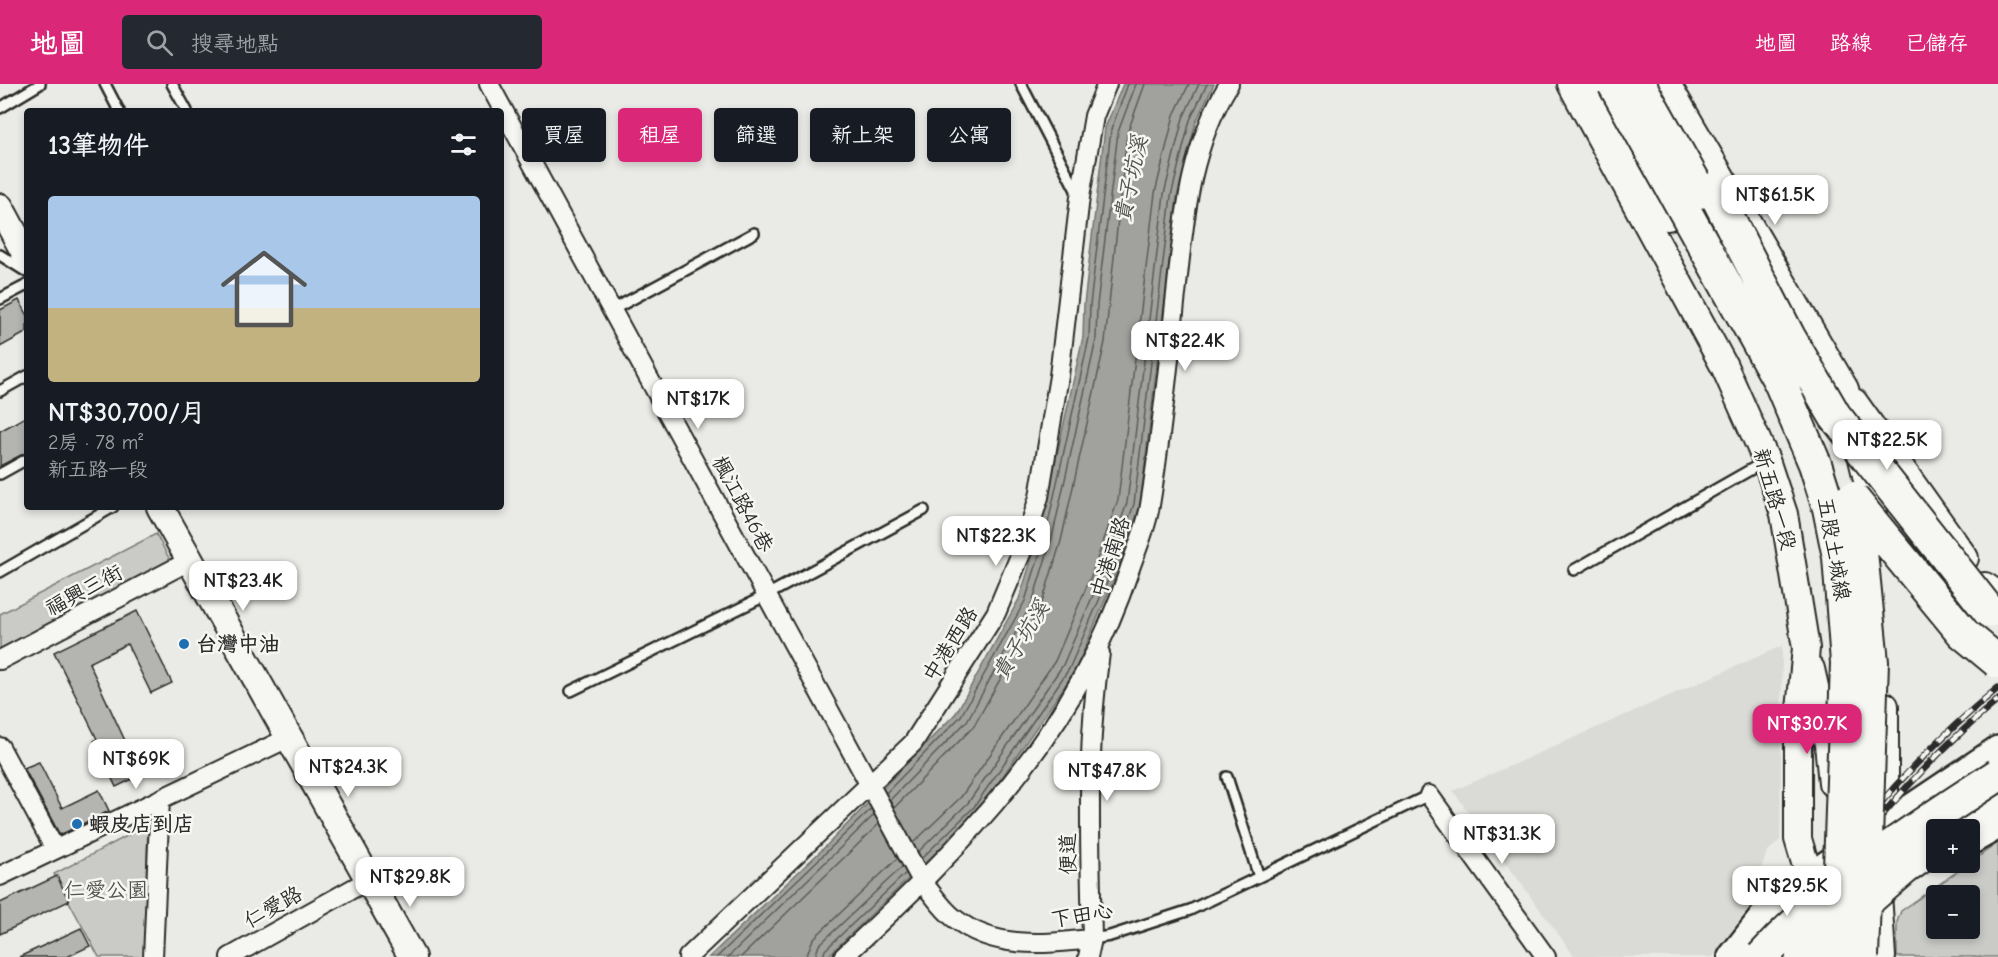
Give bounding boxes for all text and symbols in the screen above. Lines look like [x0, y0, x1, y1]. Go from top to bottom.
search box [122, 15, 542, 69]
icon: search [143, 26, 176, 59]
text: 地圖 [30, 28, 86, 60]
text: 搜尋地點 [191, 31, 279, 57]
text: 地圖 [1755, 31, 1797, 55]
text: 路線 [1830, 31, 1872, 55]
text: 已儲存 [1905, 31, 1968, 55]
chip: 買屋 [522, 108, 606, 162]
chip: 租屋 [618, 108, 702, 162]
chip: 篩選 [714, 108, 798, 162]
chip: 新上架 [810, 108, 915, 162]
chip: 公寓 [927, 108, 1011, 162]
icon: filters [447, 128, 480, 161]
text: 13筆物件 [48, 131, 149, 161]
water label: 貴子坑溪 [1109, 132, 1153, 225]
pin: NT$61.5K [1713, 175, 1837, 226]
text: NT$61.5K [1735, 183, 1815, 206]
icon: home [210, 235, 318, 343]
pin: NT$22.4K [1123, 321, 1247, 372]
text: NT$22.4K [1145, 329, 1225, 352]
pin: NT$17K [649, 379, 747, 430]
text: NT$17K [666, 387, 730, 410]
text: NT$30,700/月 [48, 398, 206, 428]
pin: NT$22.5K [1825, 420, 1949, 471]
text: NT$22.5K [1847, 428, 1927, 451]
text: 2房 · 78 m² [48, 431, 143, 454]
street label: 新五路一段 [1749, 445, 1801, 553]
street label: 楓江路46巷 [708, 452, 778, 556]
text: 新五路一段 [48, 458, 148, 481]
street label: 五股土城線 [1813, 495, 1855, 603]
street label: 中港南路 [1086, 513, 1134, 601]
pin: NT$22.3K [934, 516, 1058, 567]
text: NT$22.3K [956, 524, 1036, 547]
street label: 福興三街 [41, 560, 127, 620]
pin: NT$23.4K [181, 561, 305, 612]
text: NT$23.4K [203, 569, 283, 592]
water label: 貴子坑溪 [987, 595, 1055, 685]
street label: 中港西路 [918, 602, 982, 686]
place label: 台灣中油 [196, 632, 280, 656]
marker: 台灣中油 [177, 637, 191, 651]
pin: NT$30.7K [1745, 704, 1869, 755]
text: NT$30.7K [1767, 712, 1847, 735]
pin: NT$69K [87, 739, 185, 790]
text: NT$69K [102, 747, 170, 770]
pin: NT$24.3K [286, 747, 410, 798]
pin: NT$47.8K [1045, 751, 1169, 802]
text: NT$24.3K [308, 755, 388, 778]
text: NT$47.8K [1067, 759, 1147, 782]
place label: 蝦皮店到店 [89, 812, 194, 836]
pin: NT$31.3K [1440, 814, 1564, 865]
marker: 蝦皮店到店 [70, 817, 84, 831]
map controls [1926, 819, 1980, 939]
button: + [1926, 819, 1980, 873]
text: NT$31.3K [1463, 822, 1541, 845]
street label: 便道 [1056, 833, 1080, 875]
pin: NT$29.8K [348, 857, 472, 908]
text: NT$29.8K [369, 865, 451, 888]
pin: NT$29.5K [1725, 866, 1849, 917]
text: NT$29.5K [1746, 874, 1828, 897]
park label: 仁愛公園 [64, 878, 148, 902]
street label: 仁愛路 [240, 881, 306, 933]
button: − [1926, 885, 1980, 939]
street label: 下田心 [1049, 898, 1115, 932]

